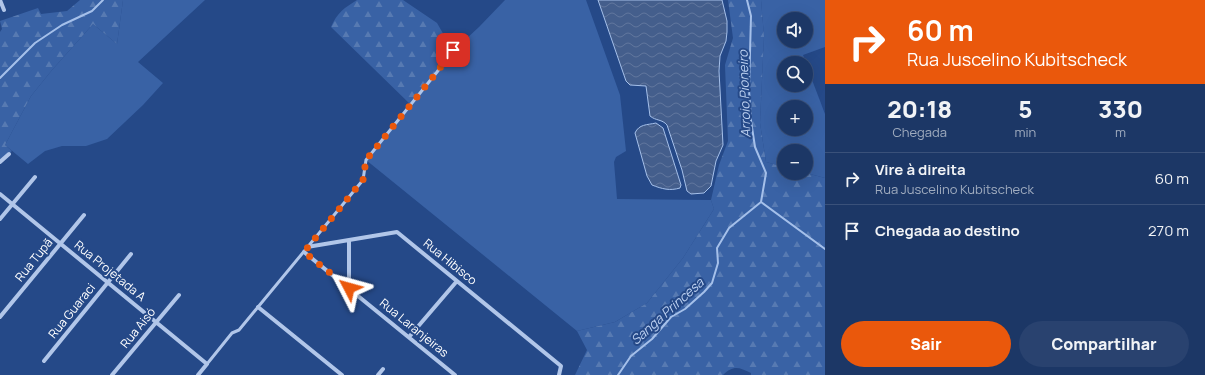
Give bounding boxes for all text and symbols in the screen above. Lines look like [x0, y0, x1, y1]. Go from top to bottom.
text: 60 m [907, 11, 974, 49]
map controls [777, 12, 813, 180]
button: sound [777, 12, 813, 48]
icon: right [841, 16, 893, 68]
pin [436, 33, 470, 67]
icon: arrive [442, 39, 464, 61]
text: Rua Juscelino Kubitscheck [907, 47, 1127, 71]
water label: Arroio Pioneiro [733, 49, 755, 138]
button: search [777, 56, 813, 92]
text: 20:18 [887, 92, 952, 125]
text: 5 [1018, 92, 1032, 125]
text: 330 [1098, 92, 1143, 125]
button: + [777, 100, 813, 136]
text: Chegada [892, 123, 947, 141]
text: min [1014, 123, 1036, 141]
text: m [1115, 123, 1126, 141]
button: − [777, 144, 813, 180]
text: Vire à direita [875, 159, 966, 180]
icon: right [841, 168, 863, 190]
text: 60 m [1155, 168, 1189, 189]
text: Rua Juscelino Kubitscheck [875, 180, 1034, 198]
icon: arrive [841, 220, 863, 242]
text: Chegada ao destino [875, 220, 1020, 241]
text: 270 m [1148, 220, 1189, 241]
street label: Rua Tupã [11, 234, 56, 285]
street label: Rua Hibisco [420, 235, 481, 289]
street label: Rua Projetada A [71, 236, 150, 305]
position arrow [328, 267, 370, 309]
water label: Sanga Princesa [627, 273, 708, 349]
street label: Rua Guaraci [44, 280, 99, 342]
street label: Rua Laranjeiras [376, 294, 452, 361]
street label: Rua Aisó [116, 304, 159, 352]
button: Sair [841, 321, 1011, 367]
button: Compartilhar [1019, 321, 1189, 367]

